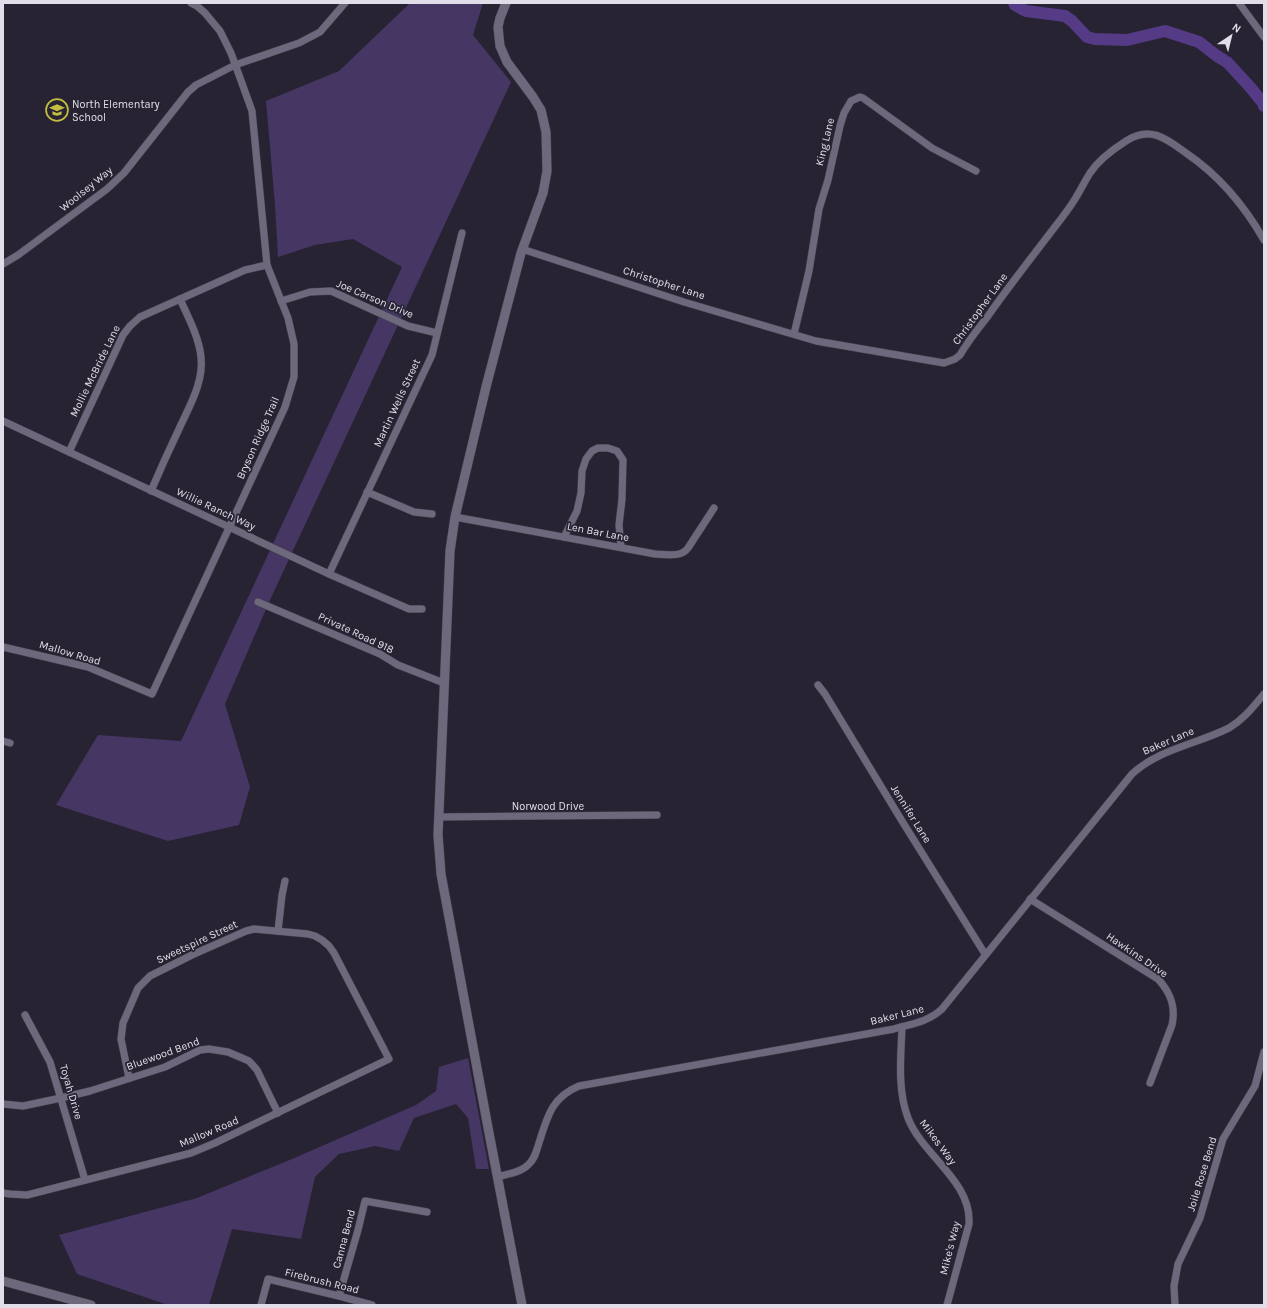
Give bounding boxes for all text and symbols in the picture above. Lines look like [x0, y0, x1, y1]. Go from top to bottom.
north arrow [1211, 16, 1251, 56]
text: N [1229, 21, 1243, 36]
school or university icon: North Elementary School [44, 97, 70, 123]
place label: North Elementary School [72, 98, 160, 124]
street label: King Lane [813, 116, 837, 167]
street label: Woolsey Way [57, 164, 115, 214]
street label: Christopher Lane [621, 264, 707, 302]
street label: Christopher Lane [950, 270, 1011, 347]
street label: Joe Carson Drive [335, 277, 416, 321]
street label: Mollie McBride Lane [67, 323, 123, 419]
street label: Martin Wells Street [371, 357, 423, 449]
street label: Bryson Ridge Trail [234, 395, 282, 481]
street label: Willie Ranch Way [174, 485, 258, 533]
street label: Len Bar Lane [566, 520, 631, 544]
street label: Private Road 918 [316, 610, 396, 656]
street label: Mallow Road [38, 638, 102, 668]
street label: Baker Lane [1140, 724, 1196, 758]
street label: Jennifer Lane [888, 783, 934, 846]
street label: Norwood Drive [512, 800, 585, 813]
street label: Sweetspire Street [154, 918, 240, 966]
street label: Hawkins Drive [1104, 930, 1171, 981]
street label: Baker Lane [869, 1002, 925, 1028]
street label: Bluewood Bend [125, 1035, 201, 1073]
street label: Toyah Drive [57, 1063, 85, 1121]
street label: Mallow Road [177, 1114, 241, 1150]
street label: Mikes Way [917, 1117, 959, 1167]
street label: Joile Rose Bend [1184, 1135, 1220, 1213]
street label: Canna Bend [330, 1208, 358, 1270]
street label: Mike's Way [937, 1220, 963, 1276]
street label: Firebrush Road [283, 1265, 361, 1297]

